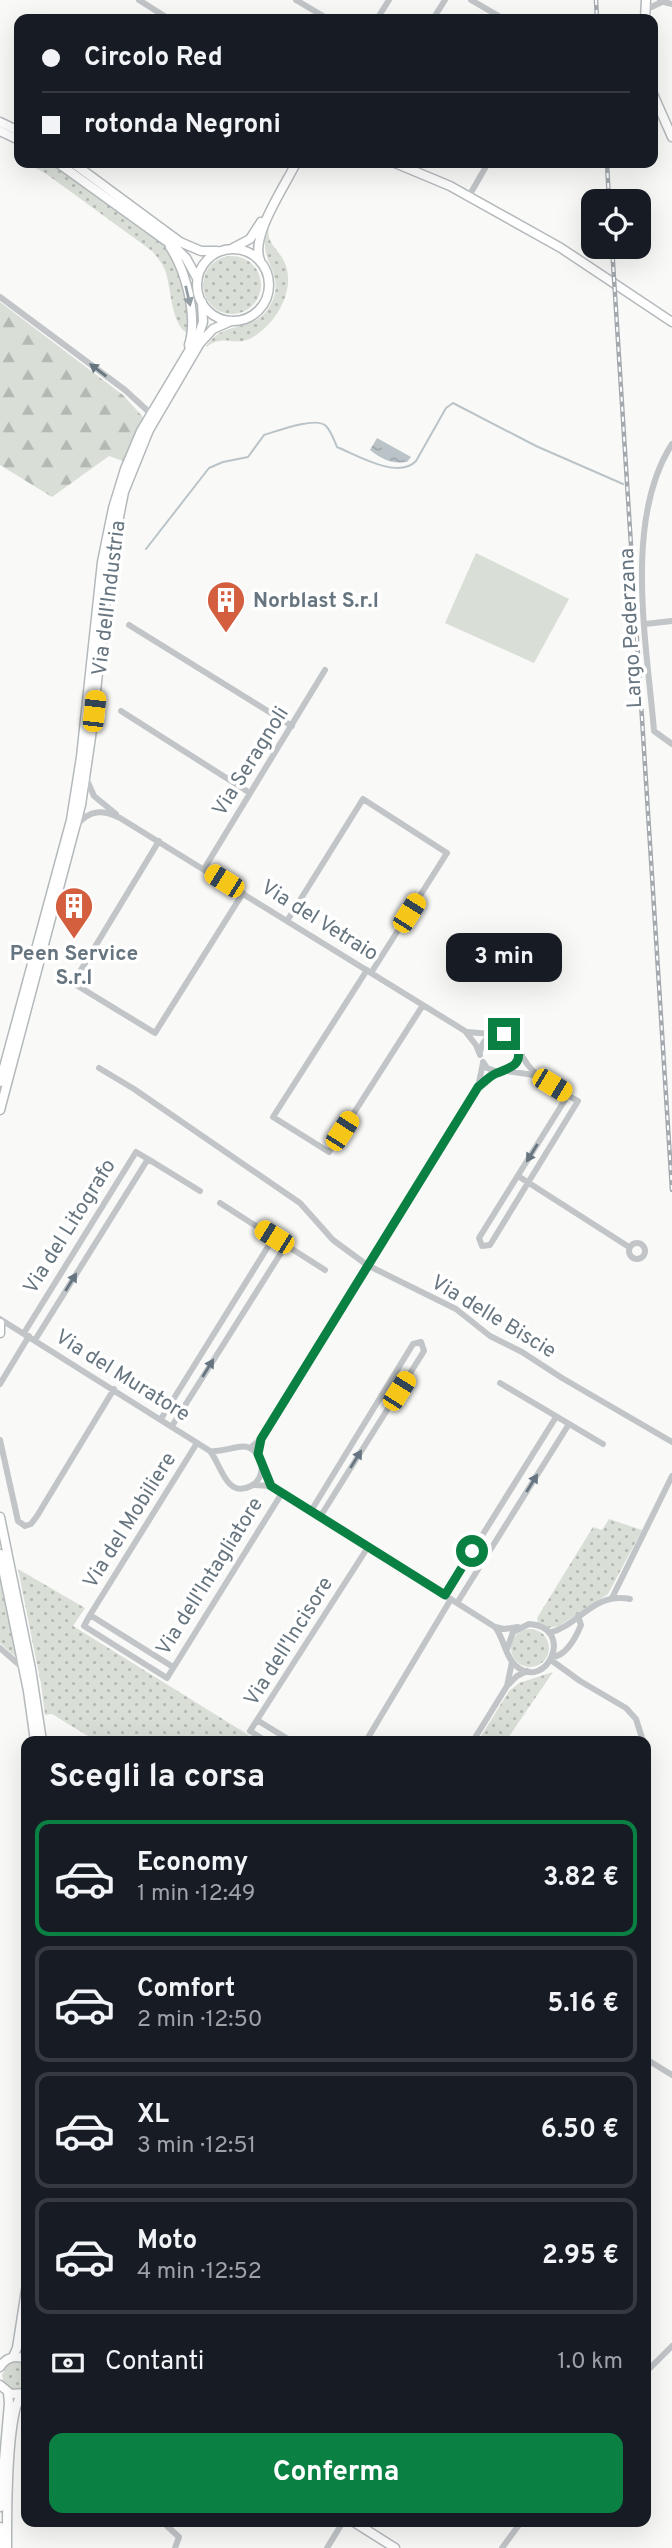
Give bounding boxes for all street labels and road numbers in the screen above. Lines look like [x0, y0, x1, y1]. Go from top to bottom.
street label: Via dell'Industria [87, 519, 132, 677]
street label: Largo Pederzana [614, 547, 649, 709]
street label: Via Seragnoli [207, 702, 296, 822]
street label: Via del Vetraio [255, 874, 383, 968]
street label: Via del Litografo [18, 1154, 123, 1299]
street label: Via delle Biscie [426, 1269, 561, 1365]
street label: Via del Muratore [50, 1324, 195, 1429]
street label: Via del Mobiliere [78, 1448, 183, 1594]
street label: Via dell'Intagliatore [151, 1493, 270, 1661]
street label: Via dell'Incisore [239, 1572, 340, 1712]

